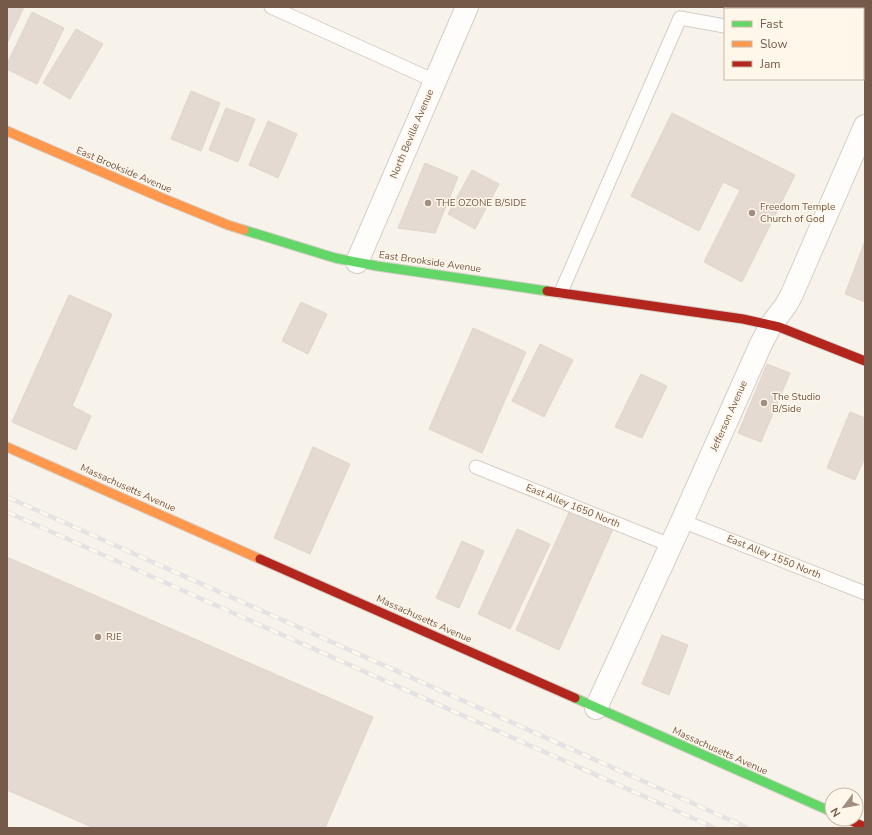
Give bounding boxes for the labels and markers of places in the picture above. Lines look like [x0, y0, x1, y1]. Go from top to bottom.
place label: THE OZONE B/SIDE [436, 196, 526, 210]
marker: THE OZONE B/SIDE [423, 198, 433, 208]
place label: Freedom Temple Church of God [760, 200, 835, 226]
marker: Freedom Temple Church of God [747, 208, 757, 218]
place label: The Studio B/Side [772, 390, 821, 416]
marker: The Studio B/Side [759, 398, 769, 408]
place label: RJE [106, 630, 122, 644]
marker: RJE [93, 632, 103, 642]

